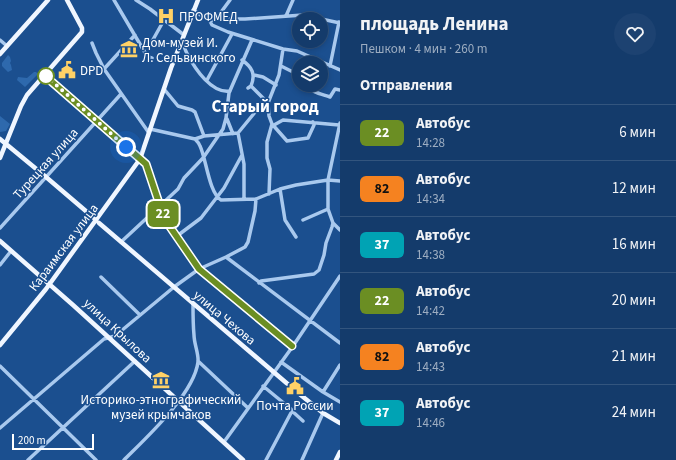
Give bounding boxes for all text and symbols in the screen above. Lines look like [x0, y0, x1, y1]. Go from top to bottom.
hospital icon: ПРОФМЕД [156, 6, 176, 26]
place label: ПРОФМЕД [179, 8, 238, 26]
text: площадь Ленина [360, 11, 509, 38]
map controls [292, 12, 328, 92]
button: locate [292, 12, 328, 48]
button: heart [614, 13, 656, 55]
place label: Дом-музей И. Л. Сельвинского [142, 34, 235, 67]
museum icon: Дом-музей И. Л. Сельвинского [119, 39, 139, 59]
text: Пешком · 4 мин · 260 m [360, 40, 488, 58]
button: layers [292, 56, 328, 92]
public building icon: DPD [57, 60, 77, 80]
place label: DPD [80, 62, 103, 80]
unlabelled marker [37, 67, 55, 85]
text: Отправления [360, 75, 453, 96]
district label: Старый город [211, 95, 319, 119]
text: Автобус [416, 113, 470, 134]
text: 6 мин [619, 122, 656, 143]
text: 22 [375, 123, 389, 143]
street label: Турецкая улица [9, 124, 82, 203]
text: 14:28 [416, 134, 445, 152]
your location [116, 137, 136, 157]
text: Автобус [416, 169, 470, 190]
text: 12 мин [612, 178, 656, 199]
text: 82 [375, 179, 389, 199]
text: 14:34 [416, 190, 445, 208]
street label: Караимская улица [25, 200, 103, 295]
line badge: 22 [145, 201, 181, 227]
text: 22 [156, 204, 170, 224]
text: Автобус [416, 225, 470, 246]
text: 16 мин [612, 234, 656, 255]
text: 37 [375, 235, 389, 255]
text: 14:38 [416, 246, 445, 264]
text: Автобус [416, 281, 470, 302]
street label: улица Чехова [189, 286, 259, 349]
text: 20 мин [612, 290, 656, 311]
text: 22 [375, 291, 389, 311]
street label: улица Крылова [79, 294, 155, 367]
text: 14:42 [416, 302, 445, 320]
text: Автобус [416, 337, 470, 358]
text: 21 мин [612, 346, 656, 367]
text: 82 [375, 347, 389, 367]
text: 14:43 [416, 358, 445, 376]
museum icon: Историко-этнографический музей крымчаков [151, 370, 171, 390]
public building icon: Почта России [285, 376, 305, 396]
place label: Историко-этнографический музей крымчаков [81, 391, 241, 424]
text: Автобус [416, 393, 470, 414]
place label: Почта России [256, 397, 334, 415]
text: 24 мин [612, 402, 656, 423]
text: 37 [375, 403, 389, 423]
text: 14:46 [416, 414, 445, 432]
scale bar [12, 432, 94, 451]
text: 200 m [18, 433, 46, 448]

